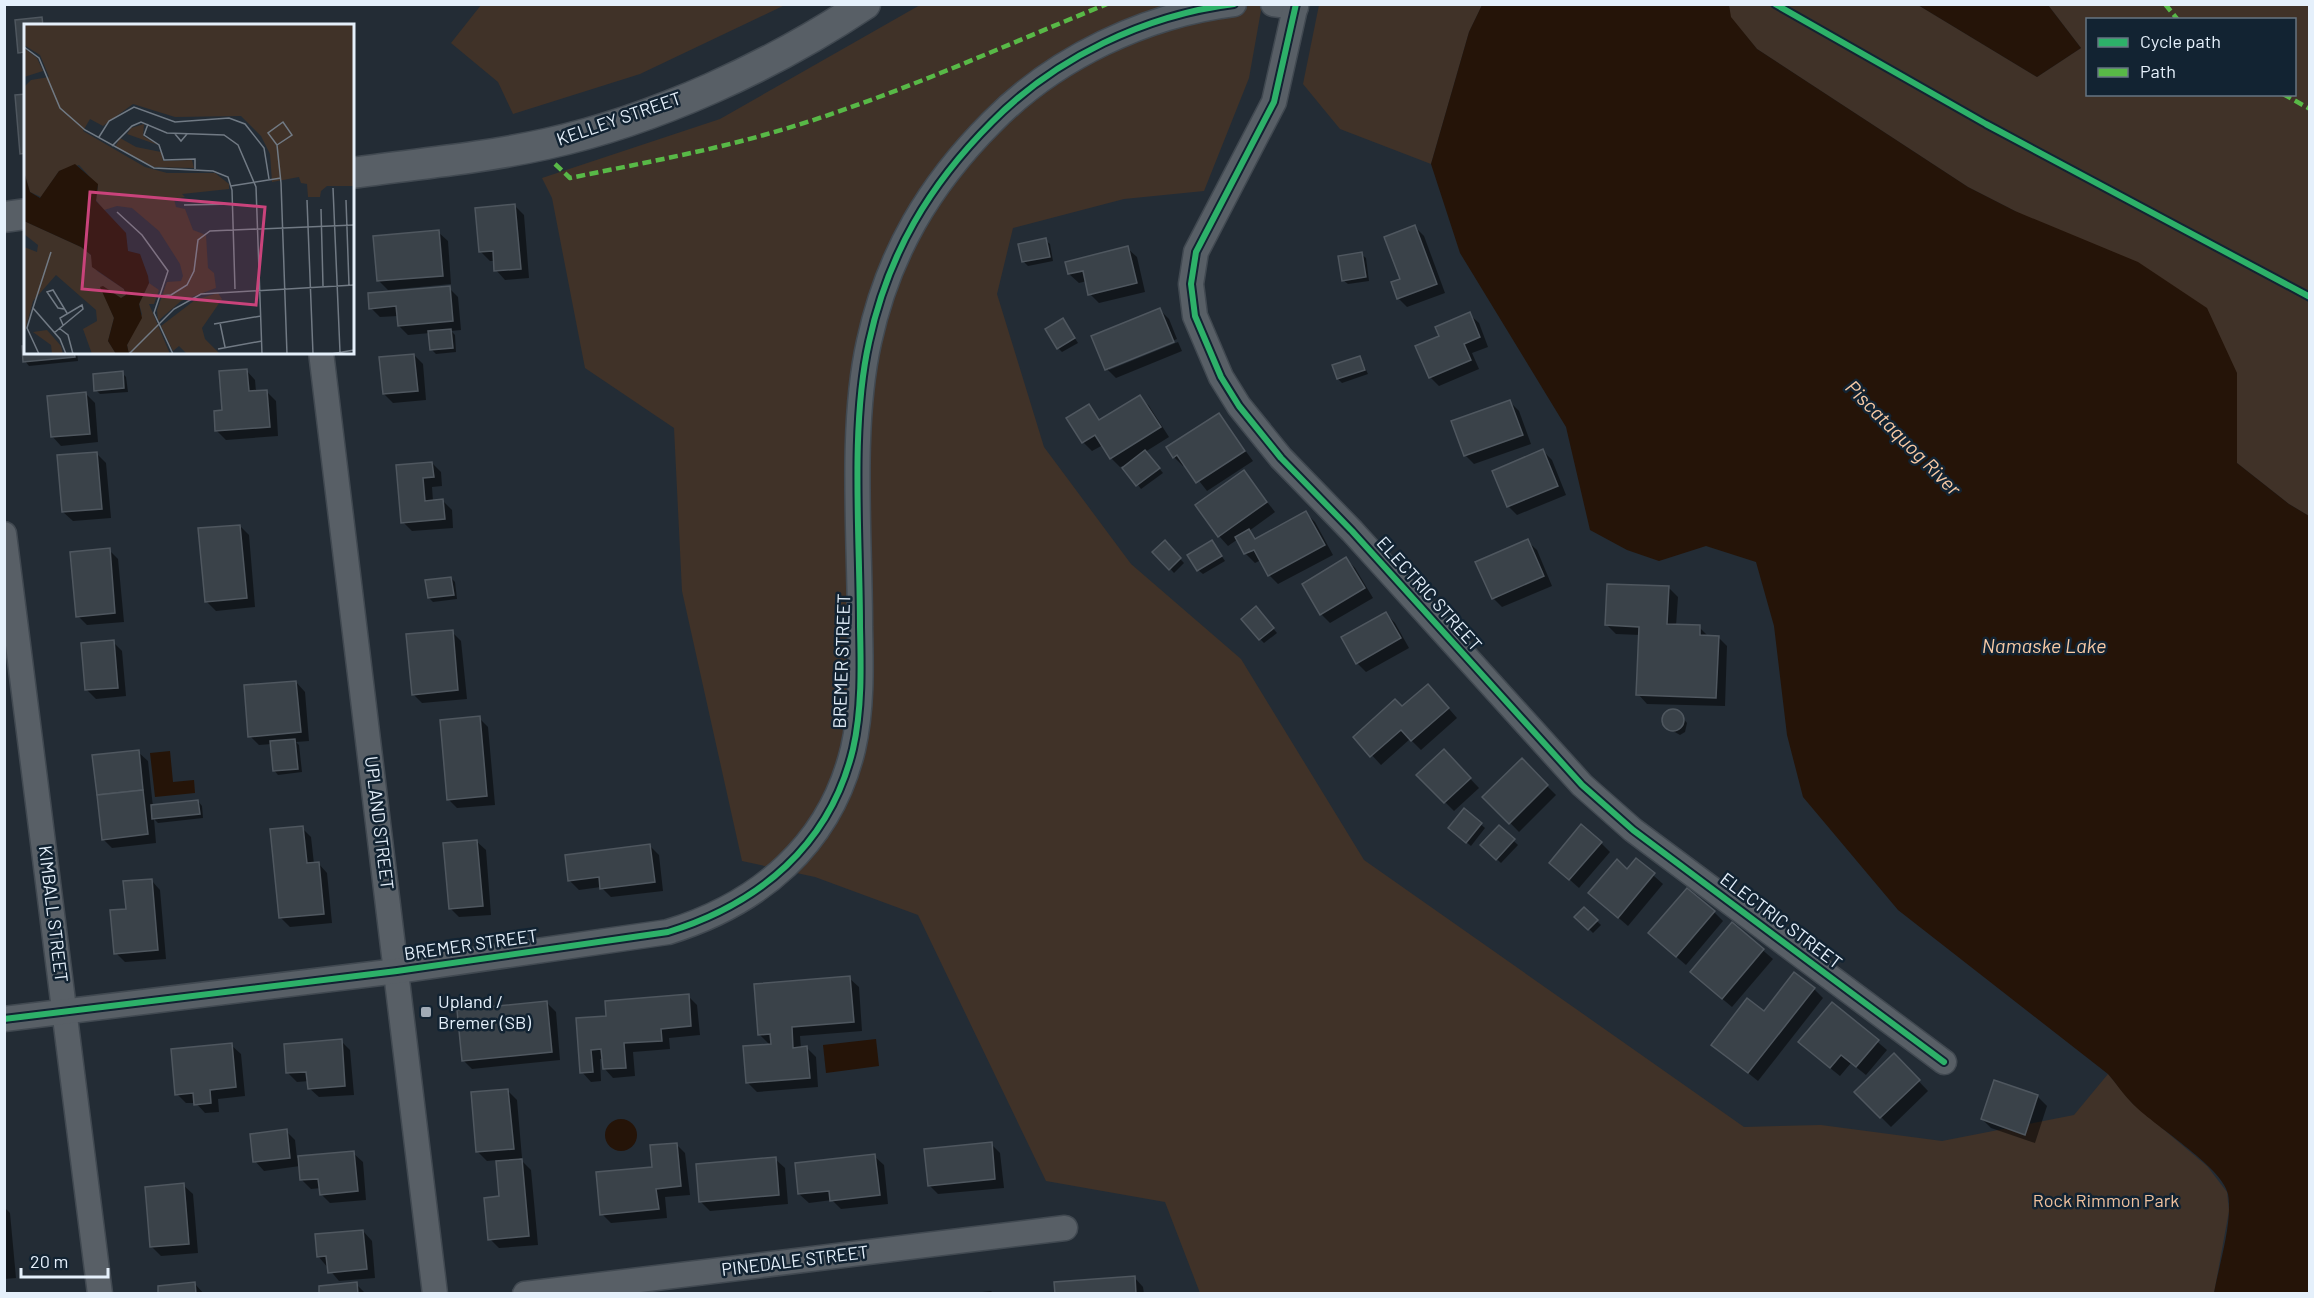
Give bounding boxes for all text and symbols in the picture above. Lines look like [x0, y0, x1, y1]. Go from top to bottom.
legend [2086, 18, 2296, 96]
inset map [24, 24, 354, 354]
text: Cycle path [2140, 30, 2221, 52]
text: Path [2140, 60, 2176, 82]
street label: KELLEY STREET [553, 86, 684, 150]
water label: Piscataquog River [1841, 375, 1967, 501]
street label: ELECTRIC STREET [1373, 531, 1487, 655]
street label: BREMER STREET [828, 593, 854, 729]
water label: Namaske Lake [1982, 633, 2106, 657]
street label: UPLAND STREET [361, 755, 399, 891]
street label: KIMBALL STREET [35, 844, 73, 984]
street label: ELECTRIC STREET [1716, 867, 1847, 973]
street label: BREMER STREET [402, 924, 539, 964]
place label: Upland / Bremer (SB) [438, 990, 531, 1033]
marker: Upland / Bremer (SB) [419, 1005, 433, 1019]
park label: Rock Rimmon Park [2033, 1189, 2179, 1211]
street label: PINEDALE STREET [720, 1240, 870, 1280]
scale bar [21, 1241, 108, 1279]
text: 20 m [30, 1250, 68, 1272]

